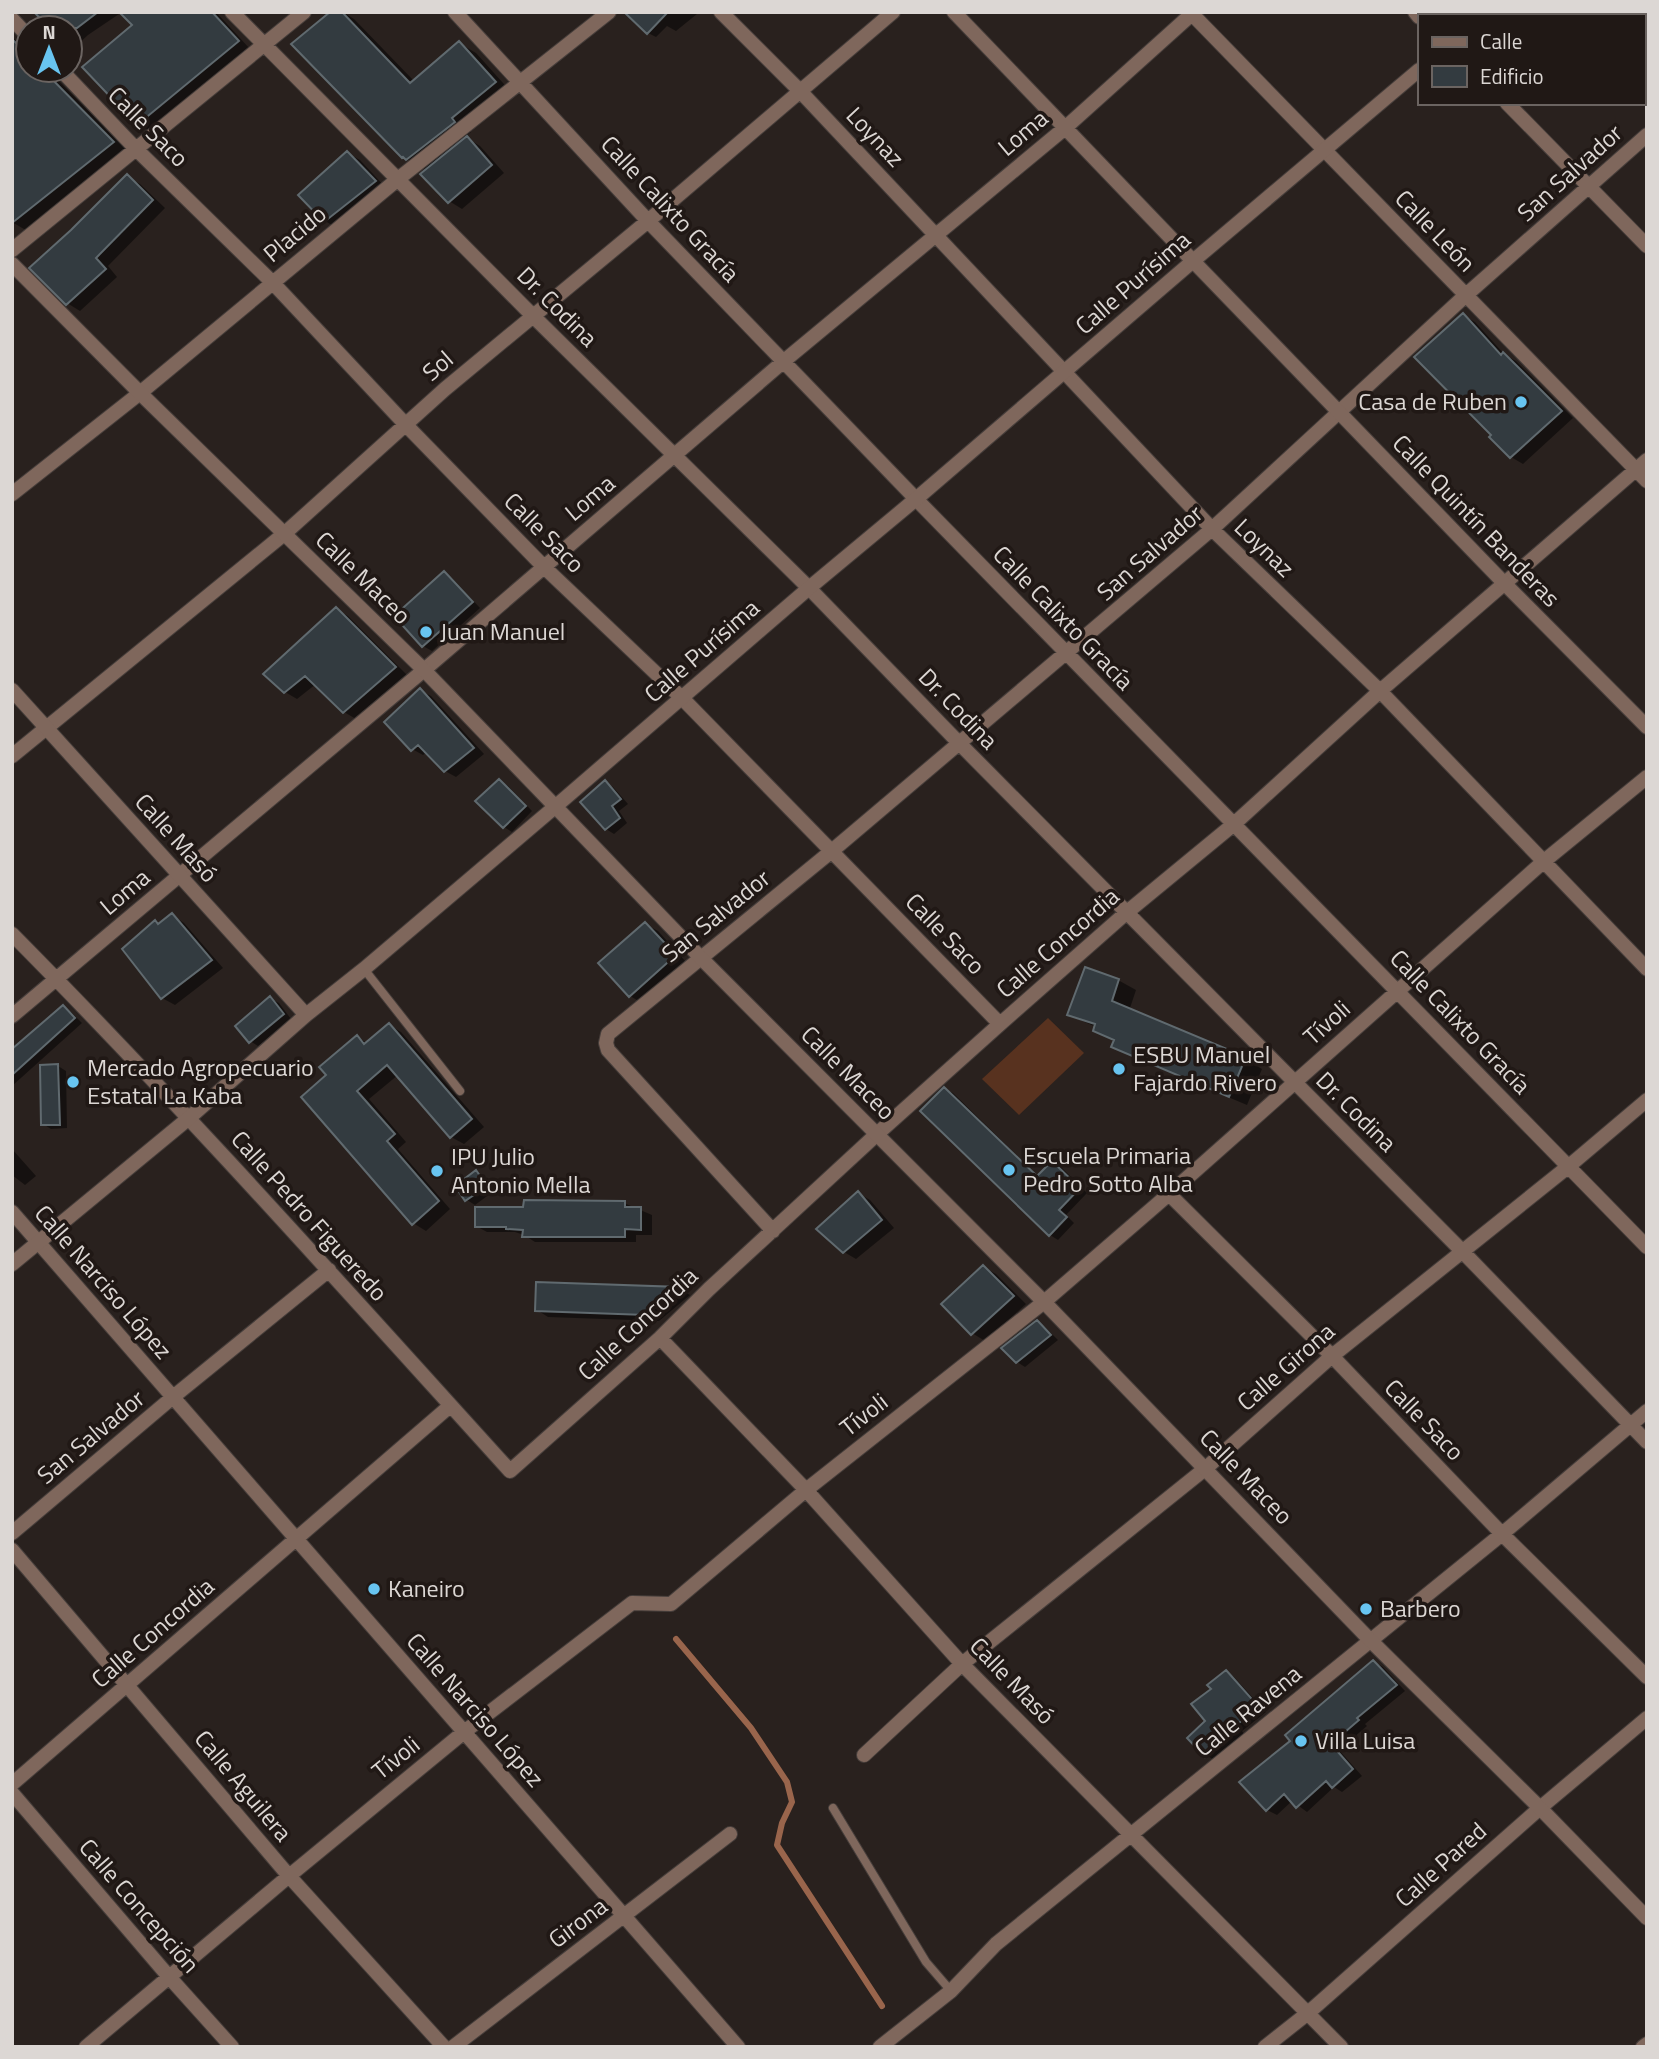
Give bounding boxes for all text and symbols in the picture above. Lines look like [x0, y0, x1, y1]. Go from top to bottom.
north arrow [14, 14, 84, 84]
legend [1418, 14, 1645, 105]
text: N [42, 17, 56, 46]
text: Calle [1480, 25, 1522, 57]
text: Edificio [1480, 60, 1544, 92]
street label: Calle Saco [100, 78, 197, 175]
street label: Loynaz [838, 98, 913, 175]
street label: Loma [989, 100, 1055, 164]
street label: San Salvador [1509, 115, 1630, 229]
street label: Calle Calixto Gracía [593, 127, 749, 290]
street label: Calle León [1387, 181, 1484, 280]
street label: Placido [255, 196, 334, 270]
street label: Calle Purísima [1067, 222, 1198, 343]
street label: Dr. Codina [509, 258, 606, 355]
street label: Sol [414, 341, 461, 389]
place label: Casa de Ruben [1358, 383, 1507, 419]
marker: Casa de Ruben [1513, 394, 1529, 410]
street label: Calle Quintín Banderas [1385, 426, 1569, 615]
street label: Loma [556, 465, 622, 529]
street label: Calle Saco [496, 484, 593, 581]
street label: San Salvador [1088, 496, 1211, 609]
street label: Loynaz [1227, 510, 1303, 585]
street label: Calle Maceo [308, 522, 420, 632]
street label: Calle Calixto Gracía [985, 537, 1142, 698]
street label: Calle Purísima [636, 590, 767, 711]
place label: Juan Manuel [440, 613, 565, 649]
marker: Juan Manuel [418, 624, 434, 640]
street label: Dr. Codina [911, 659, 1007, 757]
street label: Calle Masó [127, 785, 227, 890]
street label: Loma [91, 859, 157, 923]
street label: San Salvador [653, 860, 778, 970]
street label: Calle Concordia [988, 879, 1127, 1006]
street label: Calle Saco [897, 884, 994, 982]
street label: Calle Calixto Gracía [1382, 941, 1539, 1102]
street label: Tívoli [1295, 991, 1358, 1053]
street label: Calle Maceo [793, 1017, 904, 1128]
place label: ESBU Manuel Fajardo Rivero [1133, 1036, 1277, 1100]
place label: Mercado Agropecuario Estatal La Kaba [87, 1049, 314, 1113]
marker: ESBU Manuel Fajardo Rivero [1111, 1061, 1127, 1077]
street label: Dr. Codina [1308, 1063, 1405, 1160]
marker: Mercado Agropecuario Estatal La Kaba [65, 1074, 81, 1090]
street label: Calle Pedro Figueredo [223, 1122, 396, 1309]
place label: Escuela Primaria Pedro Sotto Alba [1023, 1137, 1193, 1201]
place label: IPU Julio Antonio Mella [451, 1138, 591, 1202]
marker: Escuela Primaria Pedro Sotto Alba [1001, 1162, 1017, 1178]
marker: IPU Julio Antonio Mella [429, 1163, 445, 1179]
street label: Calle Narciso López [26, 1196, 181, 1367]
street label: Calle Concordia [569, 1258, 706, 1389]
street label: Calle Girona [1229, 1314, 1342, 1419]
street label: Calle Saco [1376, 1370, 1473, 1468]
street label: San Salvador [29, 1380, 152, 1492]
street label: Tívoli [832, 1384, 895, 1445]
street label: Calle Maceo [1192, 1420, 1302, 1532]
street label: Calle Concordia [83, 1569, 222, 1696]
place label: Kaneiro [388, 1570, 465, 1606]
marker: Kaneiro [366, 1581, 382, 1597]
place label: Barbero [1380, 1590, 1461, 1626]
marker: Barbero [1358, 1601, 1374, 1617]
street label: Calle Narciso López [398, 1624, 553, 1795]
street label: Calle Masó [962, 1628, 1064, 1732]
street label: Calle Ravena [1186, 1656, 1309, 1765]
street label: Calle Aguilera [186, 1722, 301, 1849]
place label: Villa Luisa [1315, 1722, 1415, 1758]
street label: Tívoli [364, 1727, 427, 1788]
marker: Villa Luisa [1293, 1733, 1309, 1749]
street label: Calle Pared [1386, 1813, 1494, 1915]
street label: Calle Concepción [71, 1830, 209, 1981]
street label: Girona [540, 1888, 614, 1956]

